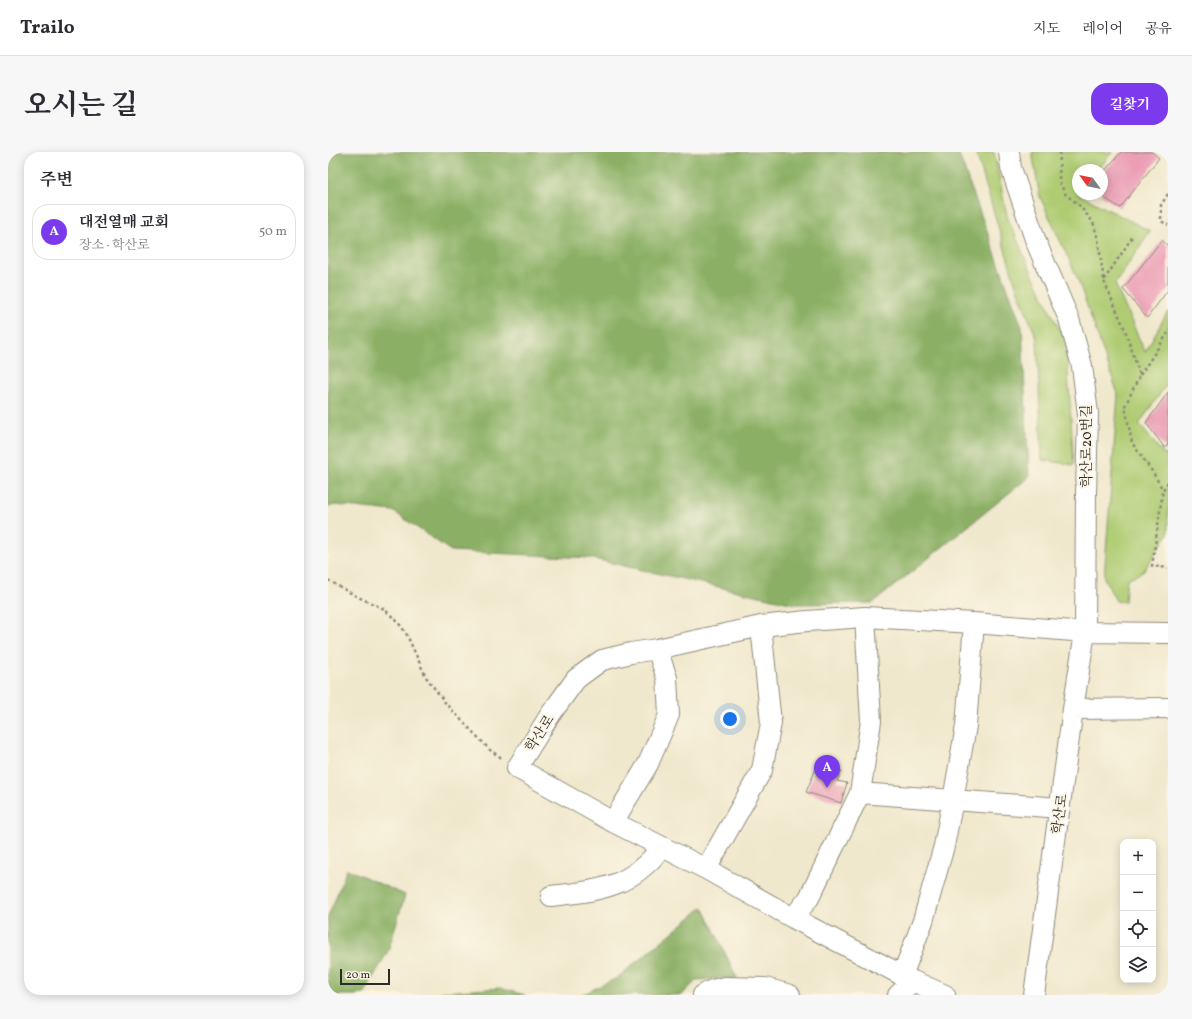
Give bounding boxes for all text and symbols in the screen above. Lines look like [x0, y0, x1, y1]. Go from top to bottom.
text: Trailo [20, 15, 75, 41]
text: 지도 [1033, 20, 1060, 39]
text: 레이어 [1082, 20, 1123, 39]
text: 공유 [1145, 20, 1172, 39]
button: 길찾기 [1091, 83, 1168, 125]
text: 오시는 길 [24, 87, 138, 126]
north arrow [1072, 164, 1108, 200]
text: 주변 [40, 169, 73, 192]
text: 대전열매 교회 [79, 213, 169, 234]
text: A [49, 223, 59, 241]
text: 50 m [259, 223, 287, 241]
text: 장소 · 학산로 [79, 237, 150, 255]
street label: 학산로20번길 [1078, 404, 1097, 488]
your location [720, 709, 740, 729]
street label: 학산로 [521, 711, 560, 756]
pin: A [814, 755, 840, 788]
street label: 학산로 [1048, 792, 1073, 836]
map controls [1120, 839, 1156, 983]
button: + [1120, 839, 1156, 875]
button: − [1120, 875, 1156, 911]
button: locate [1120, 911, 1156, 947]
button: layers [1120, 947, 1156, 983]
scale bar [340, 967, 390, 986]
text: 20 m [346, 968, 370, 983]

